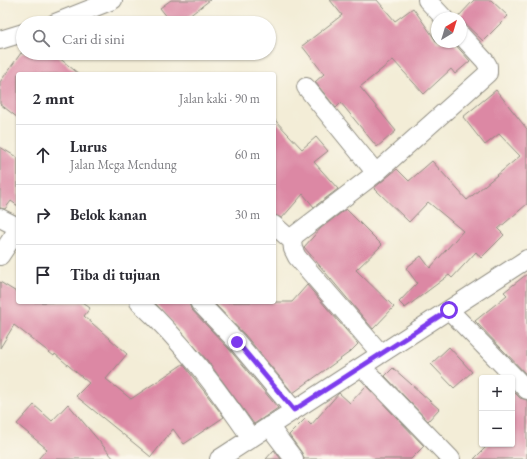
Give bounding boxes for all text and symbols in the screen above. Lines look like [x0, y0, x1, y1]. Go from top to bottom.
north arrow [431, 12, 467, 48]
search box [16, 16, 276, 60]
icon: search [30, 27, 52, 49]
text: Cari di sini [62, 29, 125, 48]
text: 2 mnt [32, 87, 74, 109]
text: Jalan kaki · 90 m [179, 90, 260, 107]
text: Lurus [70, 137, 107, 156]
icon: ahead [32, 144, 54, 166]
text: 60 m [235, 146, 260, 163]
text: Jalan Mega Mendung [70, 156, 177, 173]
icon: right [32, 204, 54, 226]
text: Belok kanan [70, 205, 147, 224]
text: 30 m [235, 206, 260, 223]
icon: arrive [32, 264, 54, 286]
text: Tiba di tujuan [70, 265, 160, 284]
route start [440, 301, 458, 319]
route end [228, 333, 246, 351]
map controls [479, 375, 515, 447]
button: + [479, 375, 515, 411]
button: − [479, 411, 515, 447]

